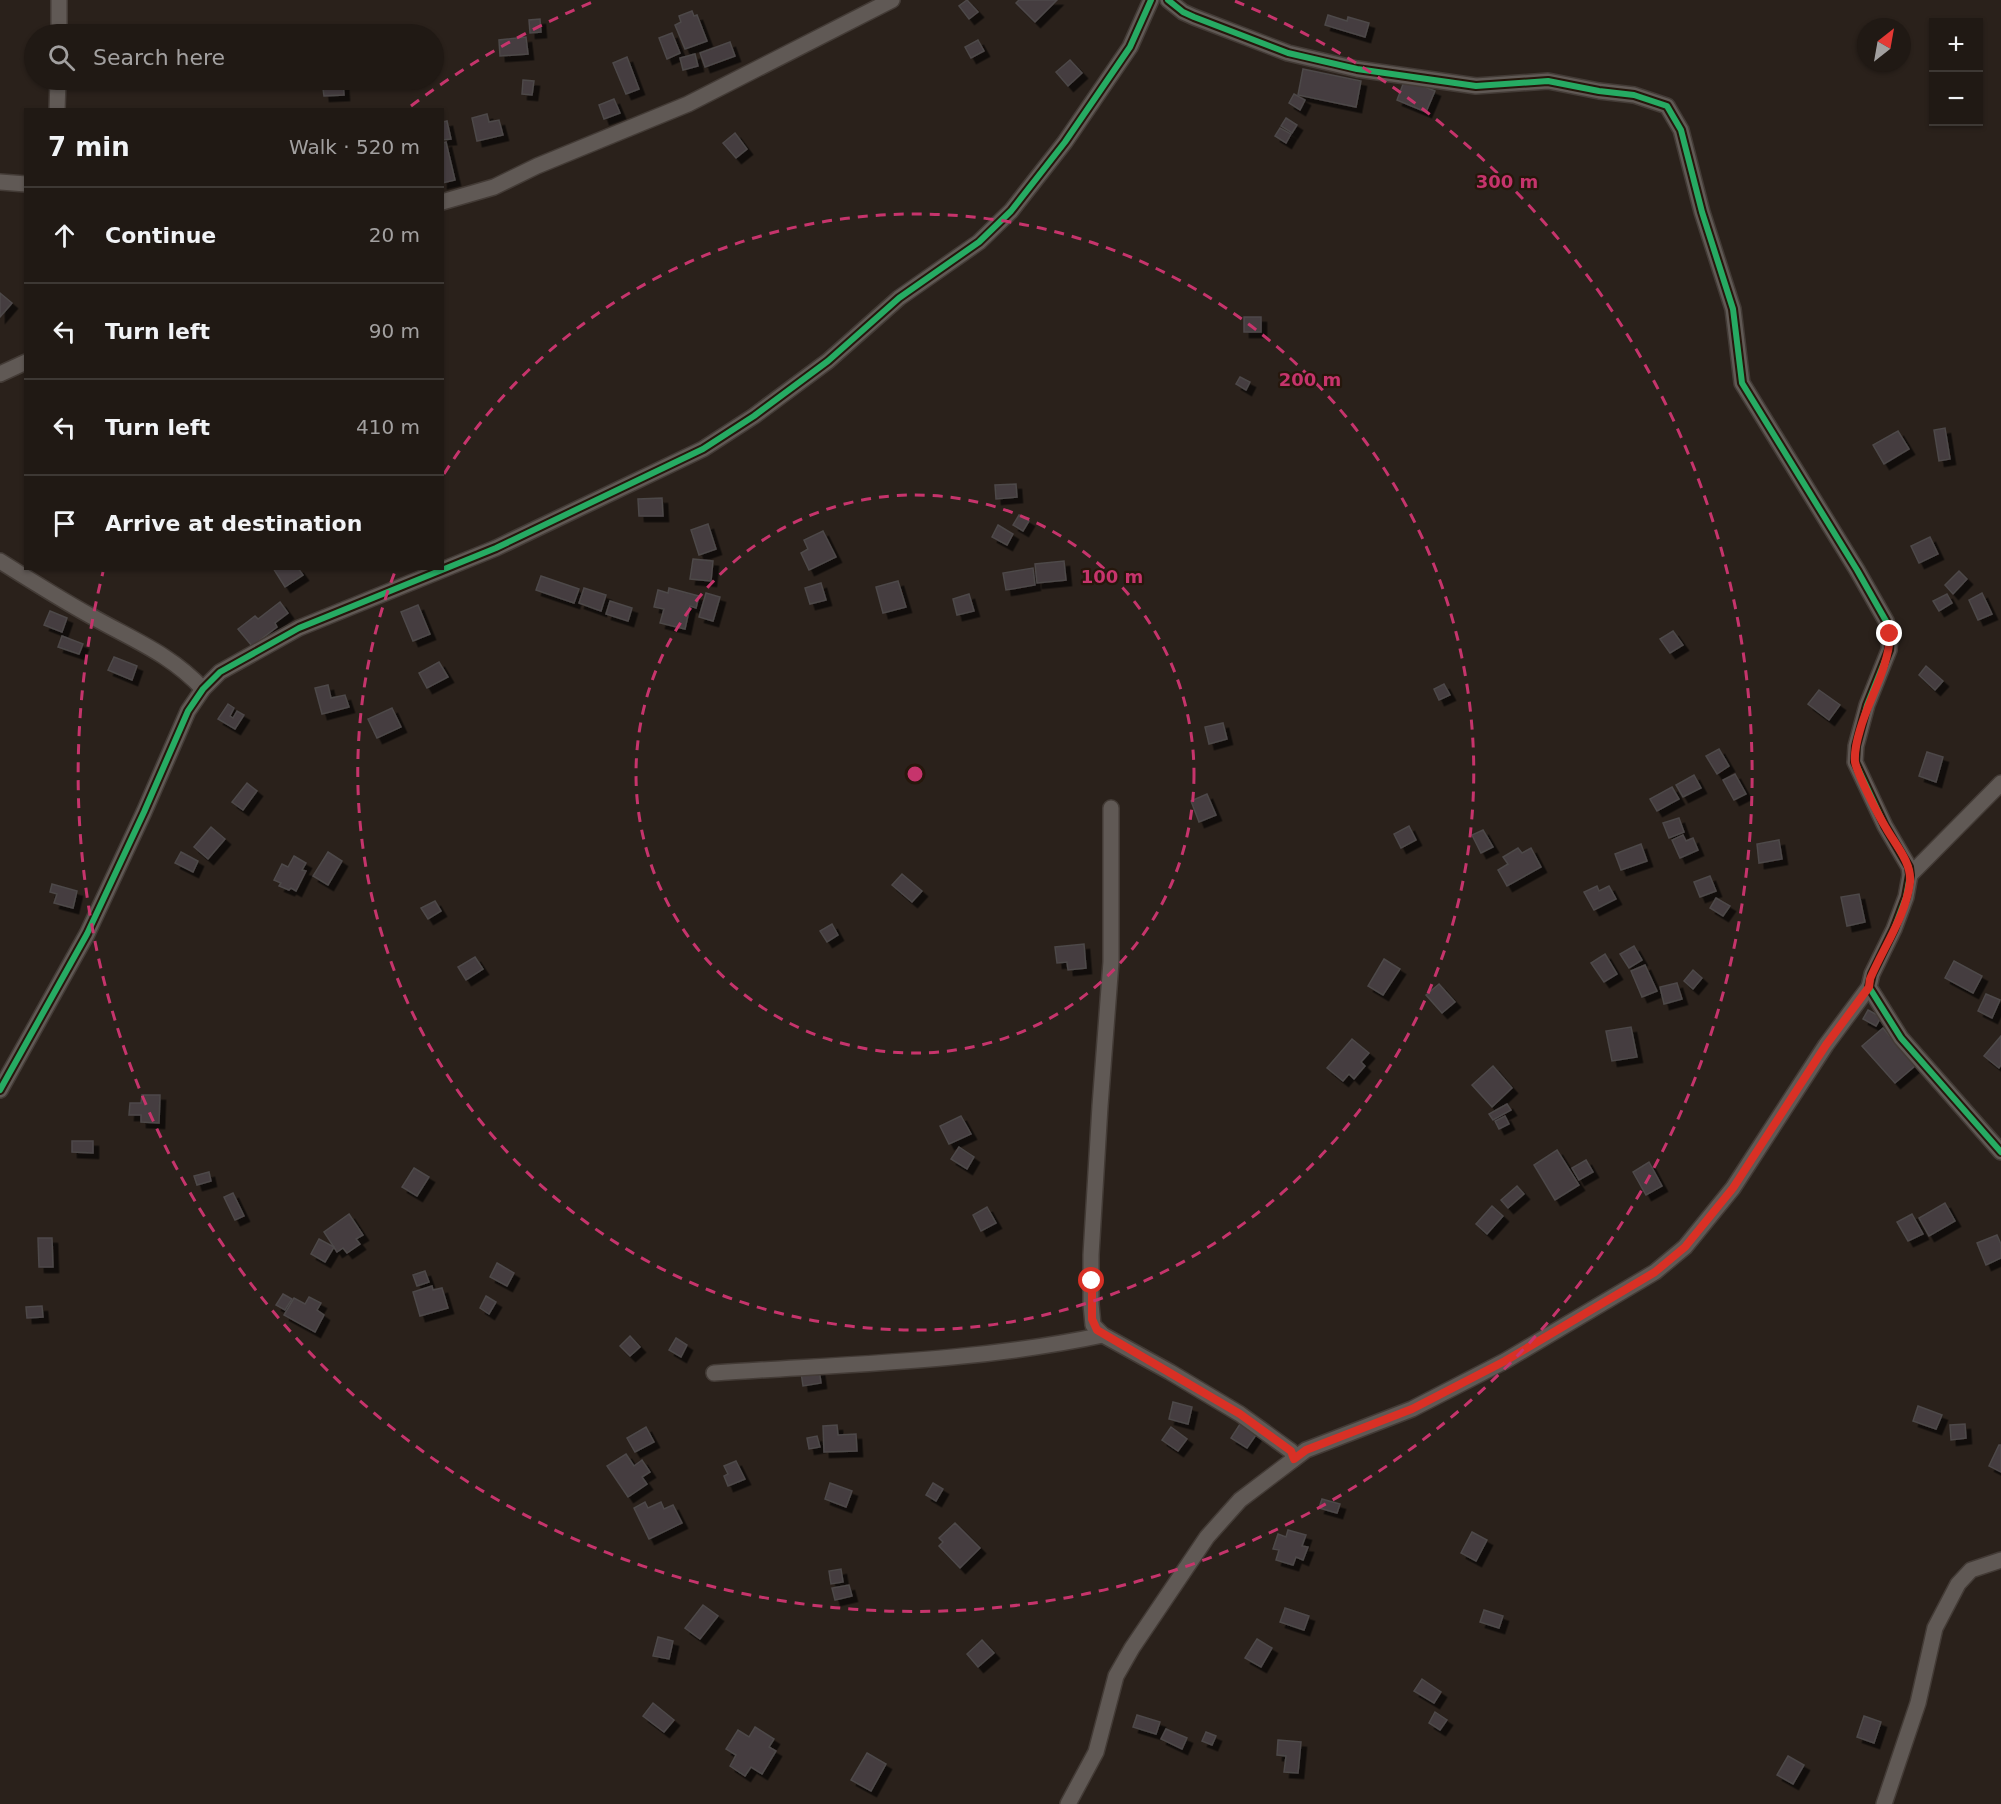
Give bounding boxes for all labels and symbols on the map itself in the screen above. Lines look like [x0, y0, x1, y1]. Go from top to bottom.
north arrow [1857, 18, 1911, 72]
text: 300 m [1476, 171, 1538, 192]
text: 200 m [1279, 369, 1341, 390]
text: 100 m [1081, 566, 1143, 587]
route end [1876, 620, 1902, 646]
centre of rings [905, 764, 925, 784]
route start [1078, 1267, 1104, 1293]

